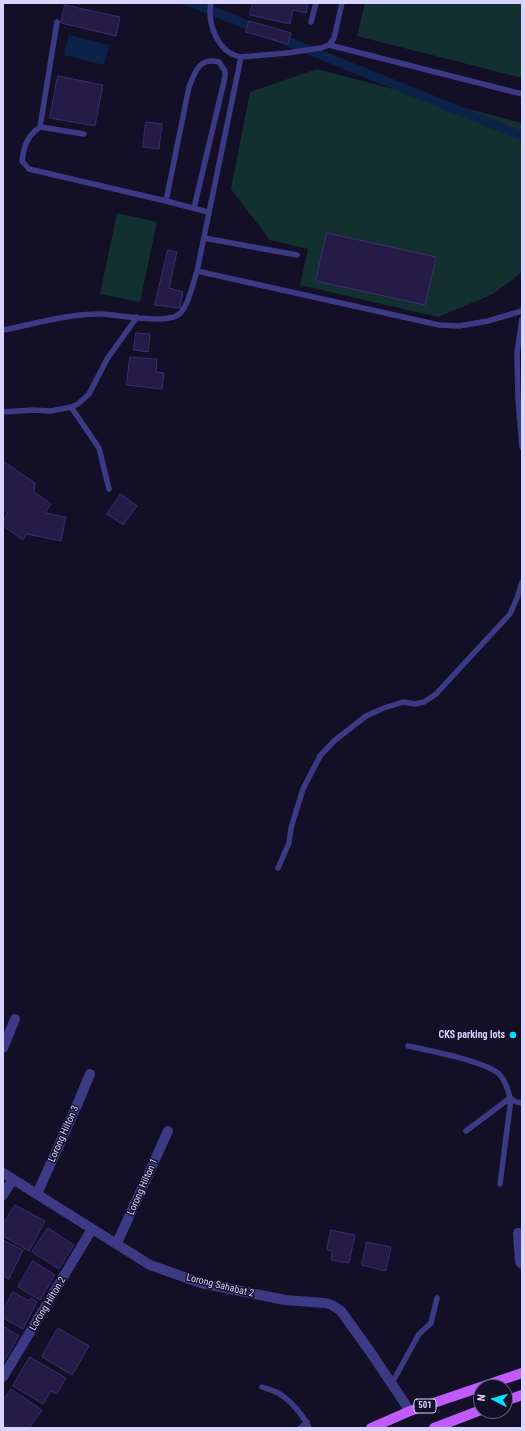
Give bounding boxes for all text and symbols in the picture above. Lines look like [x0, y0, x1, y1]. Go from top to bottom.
place label: CKS parking lots [438, 1029, 505, 1041]
marker: CKS parking lots [508, 1030, 518, 1040]
street label: Lorong Hilton 3 [46, 1104, 82, 1164]
street label: Lorong Hilton 1 [125, 1157, 161, 1217]
street label: Lorong Sahabat 2 [185, 1272, 255, 1300]
street label: Lorong Hilton 2 [27, 1275, 69, 1333]
north arrow [473, 1379, 513, 1419]
text: N [475, 1394, 488, 1402]
road number: 501 [414, 1399, 436, 1413]

